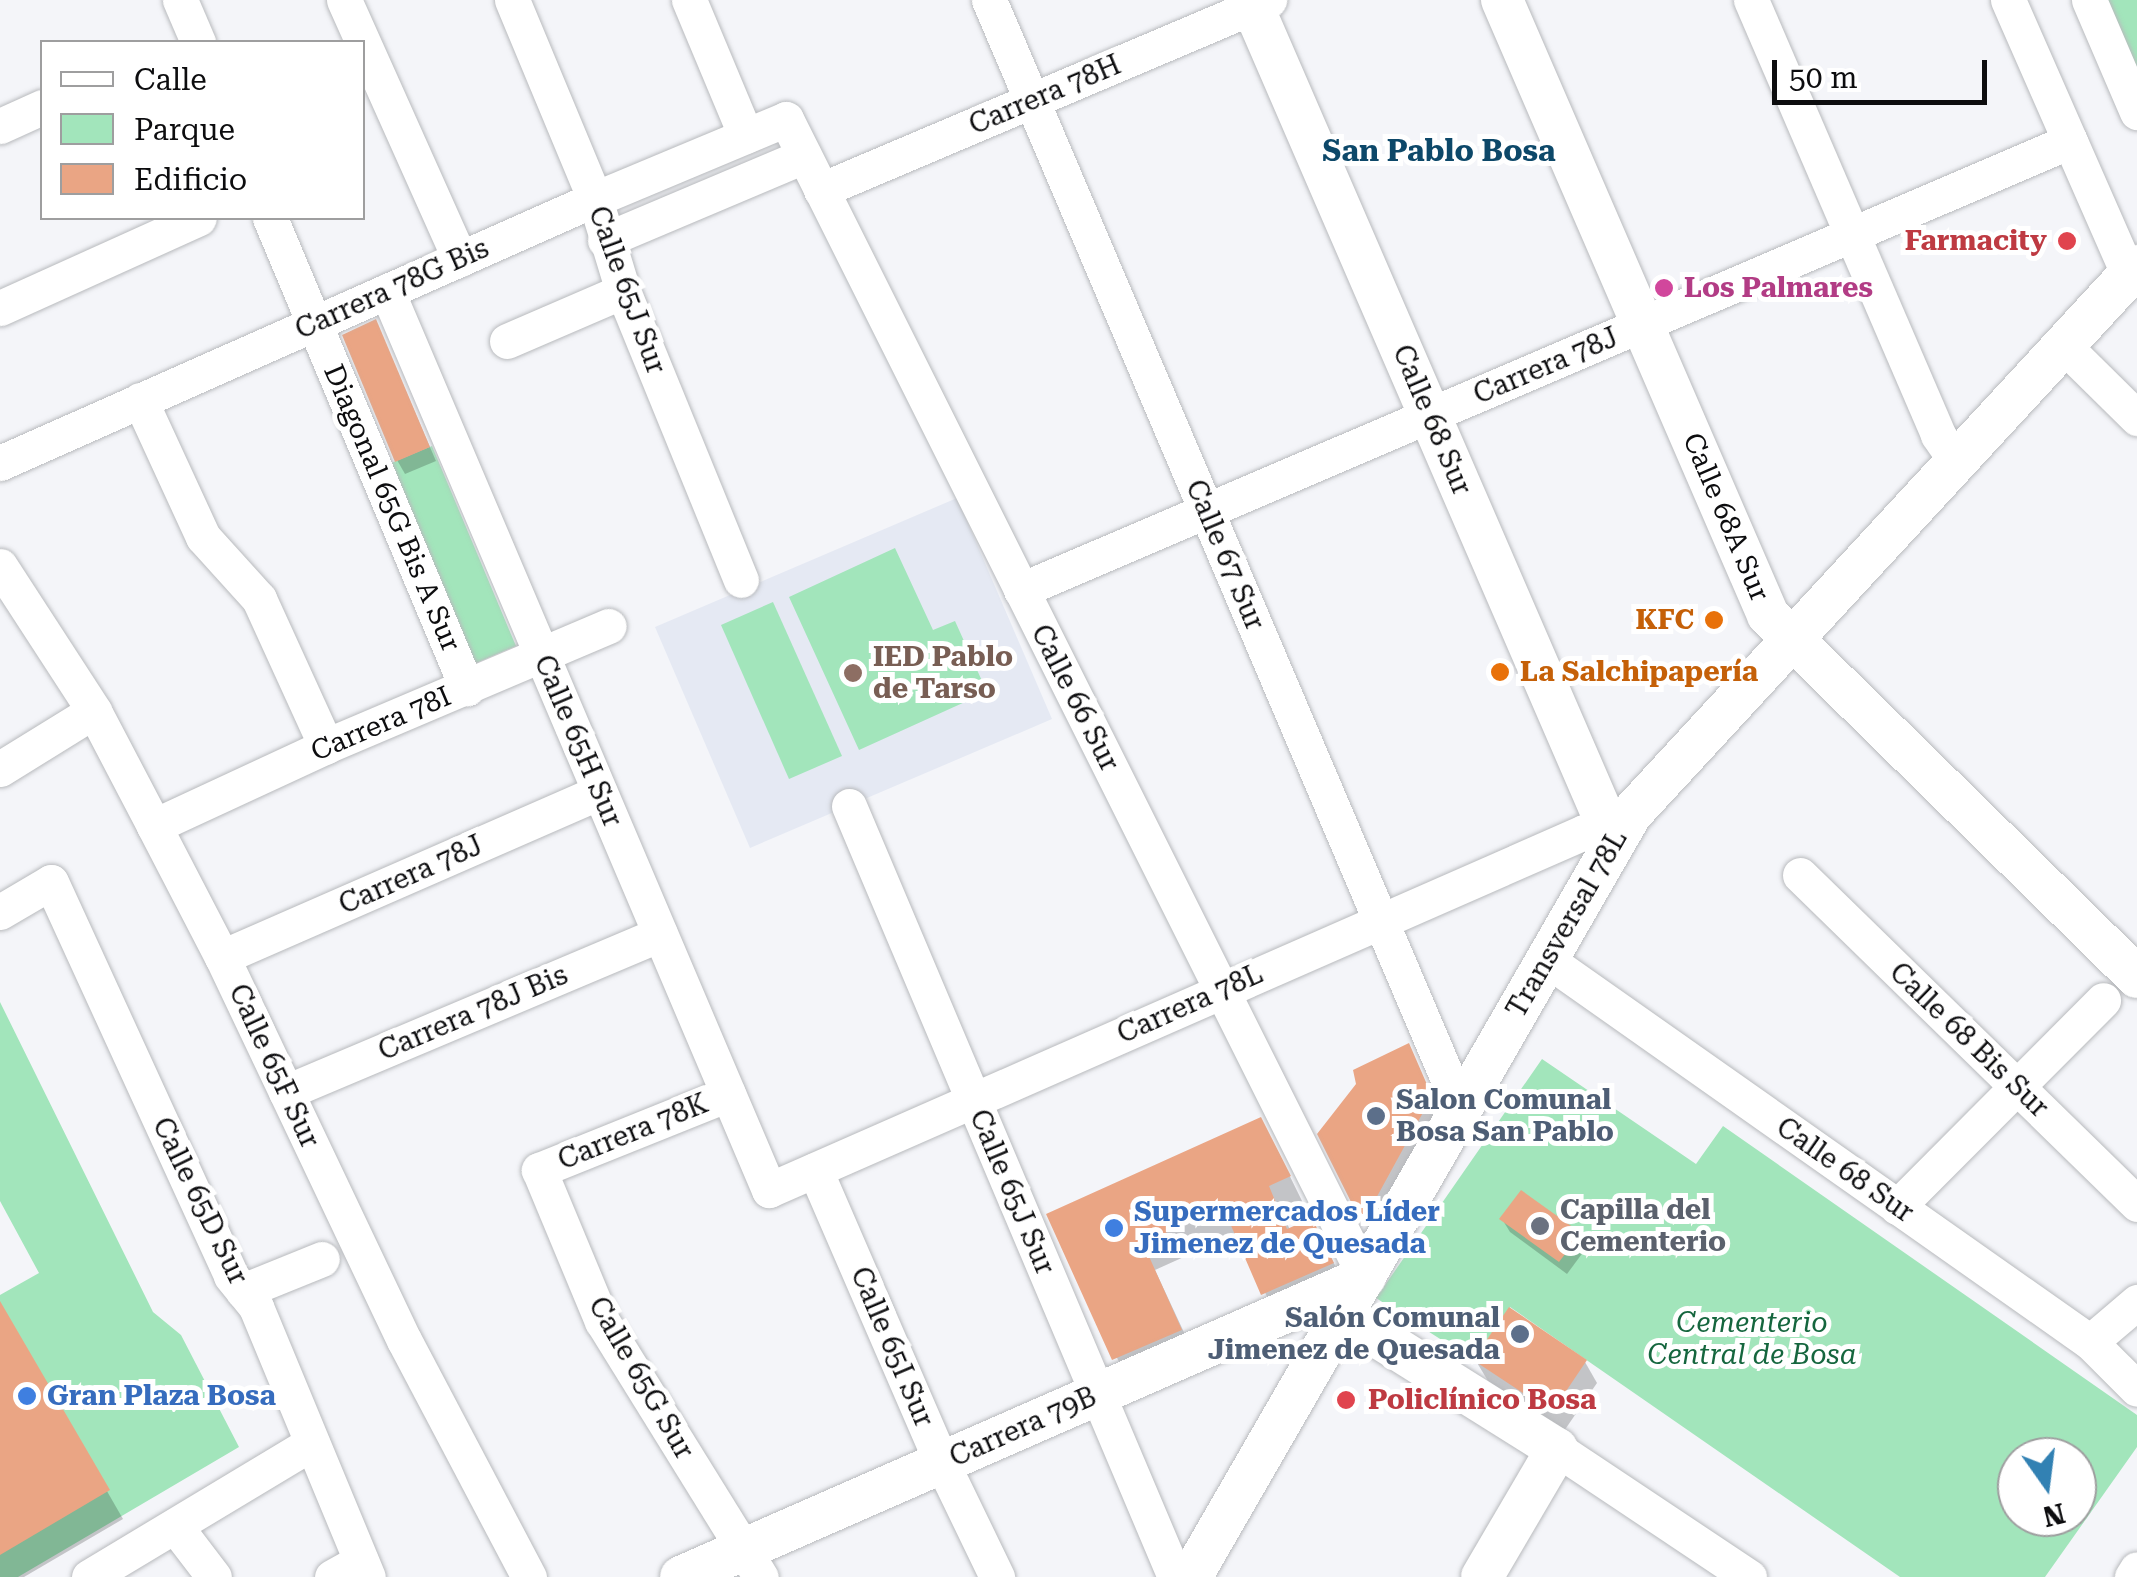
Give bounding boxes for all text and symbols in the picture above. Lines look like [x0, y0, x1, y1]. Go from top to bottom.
legend [40, 40, 365, 220]
scale bar [1777, 40, 1992, 102]
street label: Carrera 78H [964, 48, 1126, 142]
text: 50 m [1789, 60, 1858, 95]
text: Calle [134, 62, 207, 97]
text: Parque [134, 112, 235, 147]
district label: San Pablo Bosa [1322, 133, 1556, 169]
text: Edificio [134, 162, 247, 197]
street label: Calle 65J Sur [581, 202, 673, 378]
place label: Farmacity [1905, 224, 2047, 258]
marker: Farmacity [2056, 230, 2078, 252]
street label: Carrera 78G Bis [290, 231, 494, 347]
place label: Los Palmares [1684, 271, 1873, 305]
marker: Los Palmares [1653, 277, 1675, 299]
street label: Carrera 78J [1469, 320, 1623, 412]
street label: Calle 68 Sur [1385, 340, 1479, 500]
street label: Diagonal 65G Bis A Sur [316, 359, 468, 657]
street label: Calle 68A Sur [1675, 428, 1777, 606]
street label: Calle 67 Sur [1178, 475, 1272, 635]
place label: KFC [1636, 603, 1694, 637]
marker: KFC [1703, 609, 1725, 631]
street label: Calle 66 Sur [1024, 619, 1126, 777]
place label: IED Pablo de Tarso [873, 640, 1013, 706]
street label: Calle 65H Sur [527, 650, 629, 832]
place label: La Salchipapería [1520, 655, 1758, 689]
marker: La Salchipapería [1489, 661, 1511, 683]
marker: IED Pablo de Tarso [842, 662, 864, 684]
street label: Carrera 78I [306, 679, 456, 769]
street label: Transversal 78L [1500, 824, 1634, 1024]
street label: Carrera 78J [334, 828, 488, 922]
street label: Calle 68 Bis Sur [1882, 956, 2056, 1124]
street label: Carrera 78L [1112, 957, 1268, 1051]
street label: Carrera 78J Bis [373, 958, 573, 1068]
street label: Calle 65F Sur [221, 979, 327, 1153]
place label: Salon Comunal Bosa San Pablo [1396, 1083, 1614, 1149]
street label: Carrera 78K [553, 1087, 713, 1177]
street label: Calle 65J Sur [962, 1105, 1062, 1279]
marker: Salon Comunal Bosa San Pablo [1365, 1105, 1387, 1127]
street label: Calle 68 Sur [1770, 1110, 1920, 1230]
street label: Calle 65D Sur [145, 1112, 255, 1290]
place label: Capilla del Cementerio [1560, 1193, 1726, 1259]
place label: Supermercados Líder Jimenez de Quesada [1134, 1195, 1440, 1261]
marker: Capilla del Cementerio [1529, 1215, 1551, 1237]
marker: Supermercados Líder Jimenez de Quesada [1103, 1217, 1125, 1239]
street label: Calle 65I Sur [843, 1262, 941, 1432]
street label: Calle 65G Sur [581, 1291, 701, 1465]
place label: Salón Comunal Jimenez de Quesada [1208, 1301, 1500, 1367]
park label: Cementerio Central de Bosa [1647, 1306, 1857, 1372]
marker: Salón Comunal Jimenez de Quesada [1509, 1323, 1531, 1345]
place label: Gran Plaza Bosa [47, 1379, 276, 1413]
street label: Carrera 79B [944, 1380, 1102, 1474]
place label: Policlínico Bosa [1368, 1383, 1596, 1417]
marker: Gran Plaza Bosa [16, 1385, 38, 1407]
marker: Policlínico Bosa [1333, 1387, 1359, 1413]
north arrow [1997, 1437, 2097, 1537]
text: N [2039, 1496, 2068, 1533]

